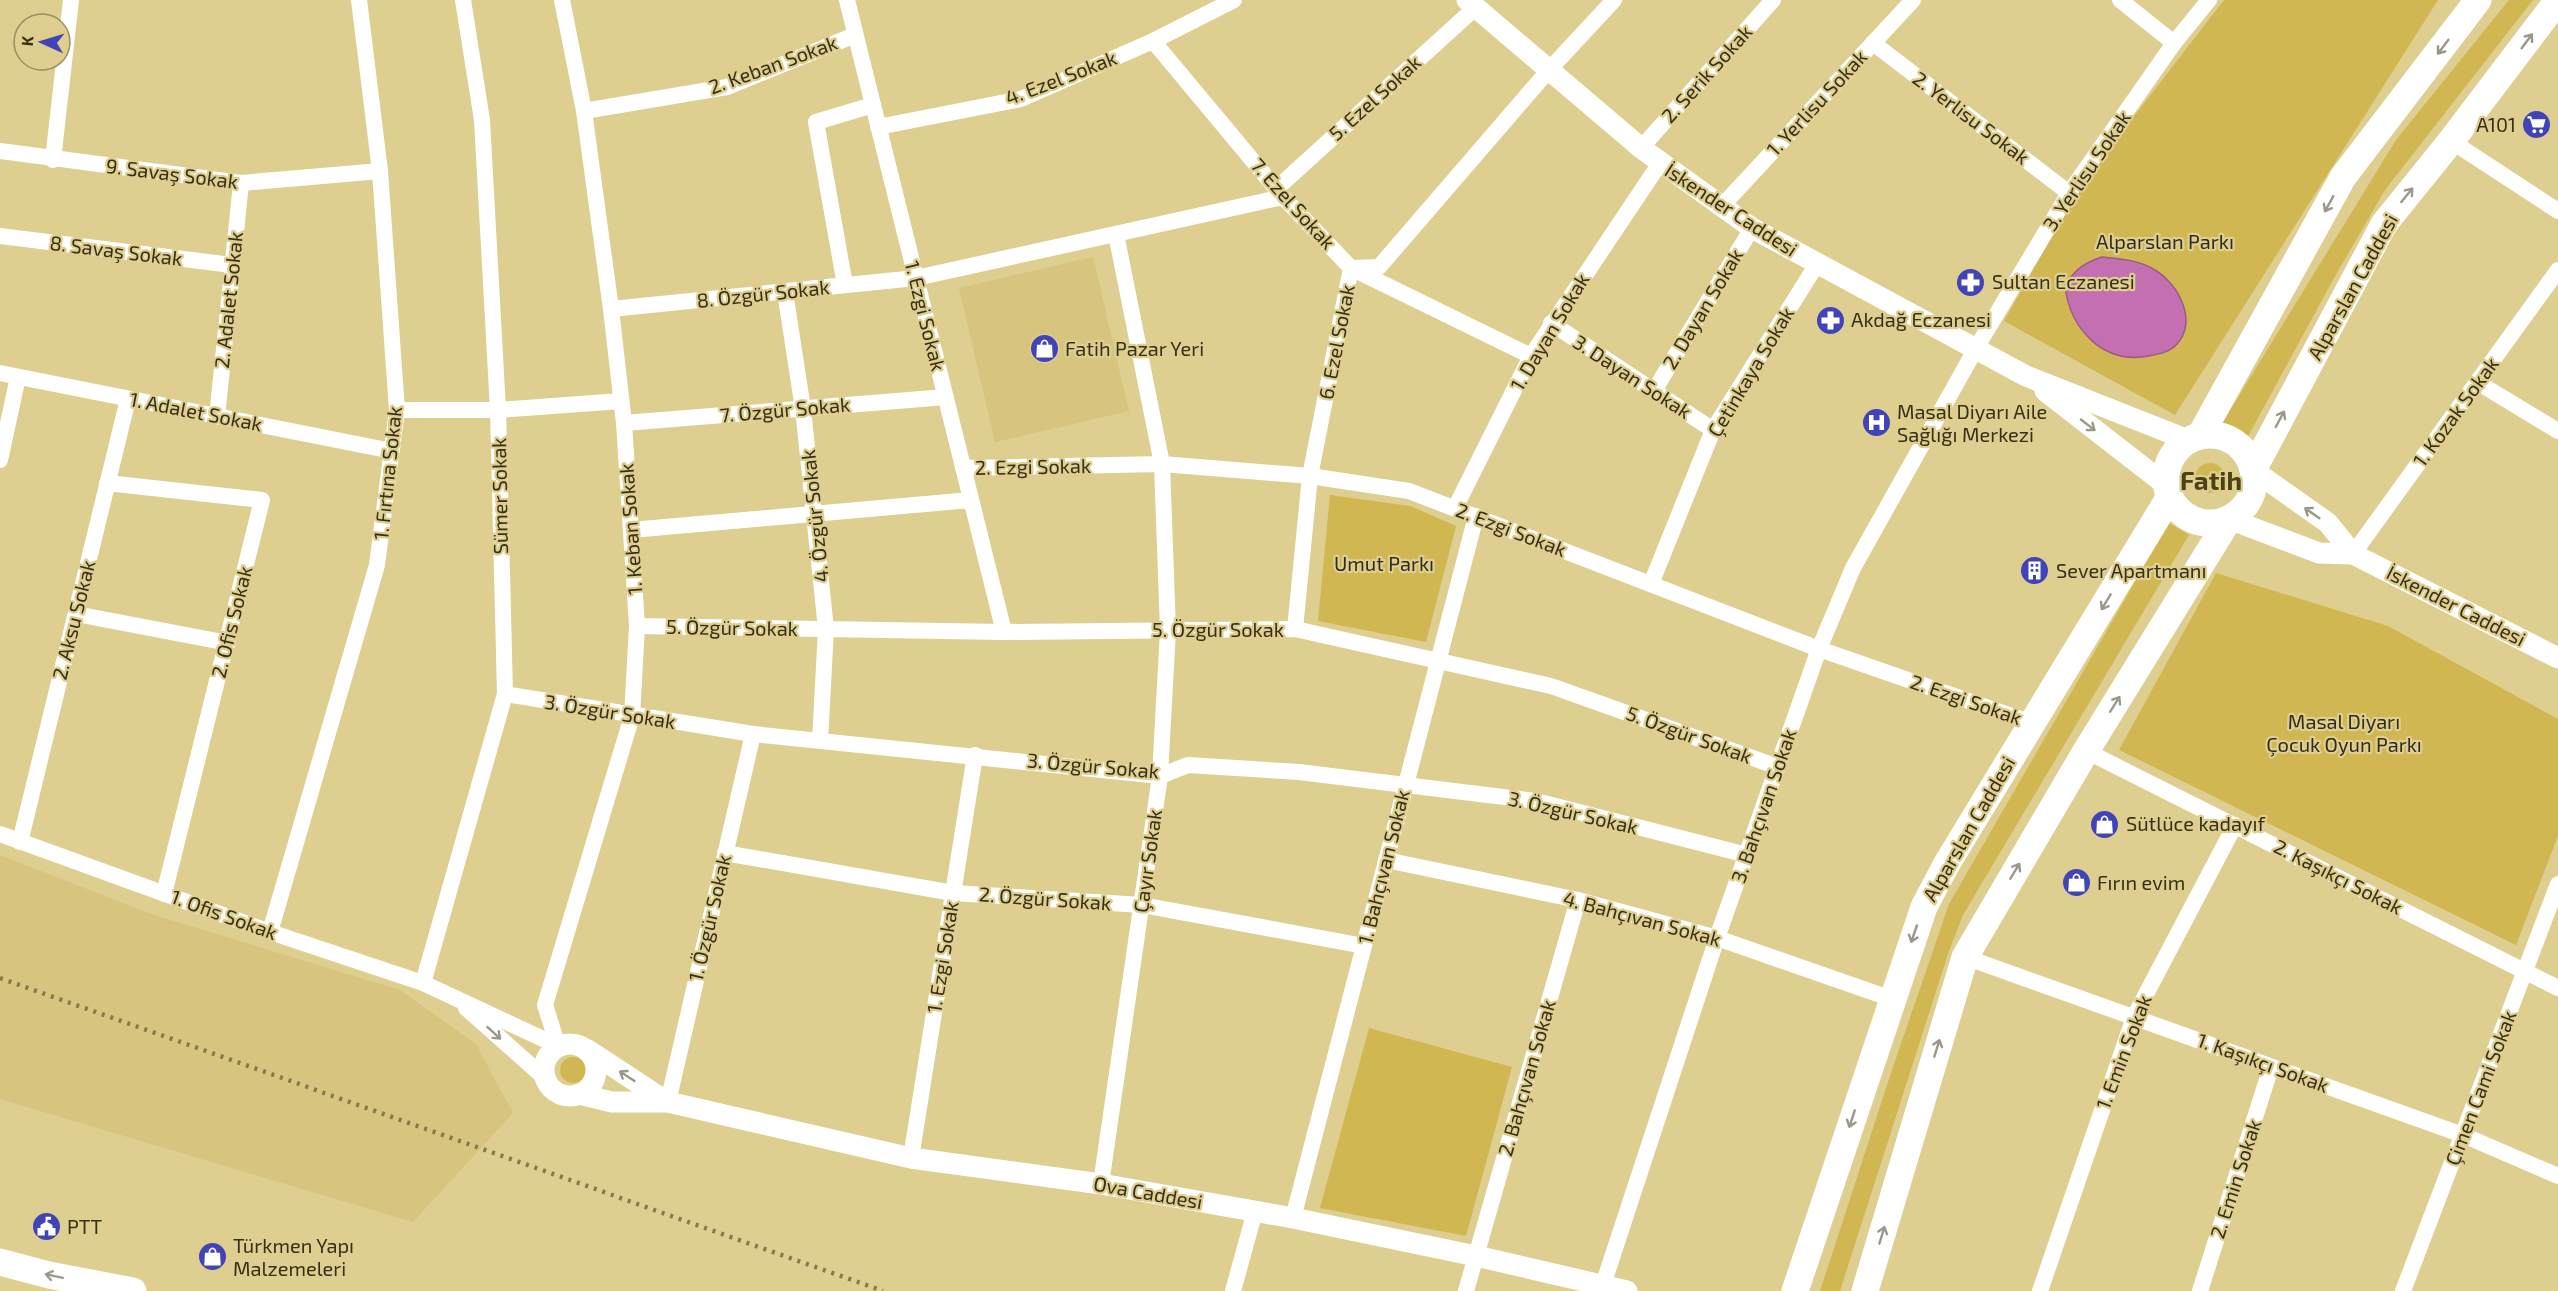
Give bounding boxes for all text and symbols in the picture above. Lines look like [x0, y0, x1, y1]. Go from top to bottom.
north arrow [12, 12, 72, 72]
street label: 2. Serik Sokak [1656, 19, 1757, 127]
street label: 2. Keban Sokak [705, 30, 840, 98]
one-way arrow [2520, 33, 2533, 49]
text: K [17, 34, 36, 47]
one-way arrow [2437, 38, 2449, 54]
street label: 1. Yerlisu Sokak [1761, 44, 1871, 160]
street label: 4. Ezel Sokak [1002, 45, 1120, 109]
street label: 5. Ezel Sokak [1323, 50, 1425, 145]
street label: 2. Yerlisu Sokak [1909, 66, 2034, 169]
street label: 3. Yerlisu Sokak [2037, 106, 2135, 235]
supermarket icon: A101 [2521, 109, 2553, 141]
place label: A101 [2476, 112, 2516, 136]
street label: 9. Savaş Sokak [105, 153, 239, 194]
street label: 7. Ezel Sokak [1247, 153, 1341, 254]
street label: İskender Caddesi [1661, 157, 1802, 261]
one-way arrow [2401, 187, 2414, 203]
one-way arrow [2322, 195, 2334, 212]
street label: Alparslan Caddesi [2302, 209, 2402, 364]
park label: Alparslan Parkı [2096, 229, 2234, 253]
street label: 8. Savaş Sokak [48, 230, 184, 271]
street label: 2. Adalet Sokak [209, 230, 247, 369]
street label: 2. Dayan Sokak [1657, 244, 1747, 373]
street label: 1. Ezgi Sokak [901, 258, 951, 373]
pharmacy icon: Sultan Eczanesi [1955, 266, 1987, 298]
street label: 1. Dayan Sokak [1505, 268, 1594, 395]
place label: Sultan Eczanesi [1992, 269, 2135, 293]
street label: 8. Özgür Sokak [695, 274, 830, 312]
street label: 6. Ezel Sokak [1313, 282, 1359, 401]
street label: Çetinkaya Sokak [1702, 302, 1799, 441]
pharmacy icon: Akdağ Eczanesi [1814, 304, 1846, 336]
place label: Akdağ Eczanesi [1851, 307, 1991, 331]
street label: 3. Dayan Sokak [1569, 329, 1696, 423]
shop icon: Fatih Pazar Yeri [1028, 333, 1060, 365]
place label: Fatih Pazar Yeri [1065, 336, 1204, 360]
street label: 1. Kozak Sokak [2407, 352, 2503, 471]
street label: 1. Adalet Sokak [128, 386, 264, 436]
street label: 7. Özgür Sokak [719, 391, 851, 427]
place label: Masal Diyarı Aile Sağlığı Merkezi [1897, 399, 2047, 446]
street label: 1. Fırtına Sokak [368, 405, 406, 541]
hospital icon: Masal Diyarı Aile Sağlığı Merkezi [1860, 407, 1892, 439]
one-way arrow [2275, 410, 2286, 428]
one-way arrow [2080, 418, 2096, 431]
street label: Sümer Sokak [486, 437, 512, 555]
street label: 4. Özgür Sokak [795, 448, 833, 584]
street label: 2. Ezgi Sokak [975, 453, 1091, 479]
street label: 1. Keban Sokak [613, 463, 647, 596]
district label: Fatih [2180, 464, 2242, 495]
street label: 2. Ezgi Sokak [1453, 497, 1570, 561]
one-way arrow [2305, 506, 2321, 519]
park label: Umut Parkı [1334, 551, 1434, 575]
building icon: Sever Apartmanı [2019, 555, 2051, 587]
street label: 2. Aksu Sokak [47, 557, 99, 682]
place label: Sever Apartmanı [2056, 558, 2206, 582]
street label: İskender Caddesi [2383, 560, 2530, 651]
street label: 2. Ofis Sokak [206, 563, 257, 680]
one-way arrow [2100, 593, 2112, 610]
street label: 5. Özgür Sokak [666, 614, 798, 640]
street label: 5. Özgür Sokak [1152, 617, 1284, 641]
street label: 2. Ezgi Sokak [1907, 669, 2025, 729]
street label: 3. Özgür Sokak [543, 689, 677, 733]
one-way arrow [2109, 695, 2122, 712]
street label: 5. Özgür Sokak [1623, 700, 1755, 768]
park label: Masal Diyarı Çocuk Oyun Parkı [2266, 709, 2422, 757]
street label: 3. Bahçıvan Sokak [1725, 725, 1802, 886]
street label: 3. Özgür Sokak [1026, 747, 1160, 783]
street label: Alparslan Caddesi [1917, 752, 2019, 905]
street label: 3. Özgür Sokak [1506, 785, 1640, 839]
street label: 1. Bahçıvan Sokak [1352, 787, 1415, 947]
street label: Çayır Sokak [1128, 808, 1167, 914]
shop icon: Sütlüce kadayıf [2089, 808, 2121, 840]
place label: Sütlüce kadayıf [2126, 811, 2266, 835]
street label: 2. Kaşıkçı Sokak [2270, 833, 2407, 920]
street label: 1. Özgür Sokak [683, 852, 735, 983]
one-way arrow [2010, 863, 2022, 880]
shop icon: Fırın evim [2060, 867, 2092, 899]
place label: Fırın evim [2097, 870, 2185, 894]
street label: 2. Özgür Sokak [978, 881, 1112, 915]
street label: 1. Ofis Sokak [168, 884, 281, 944]
street label: 4. Bahçıvan Sokak [1560, 885, 1724, 952]
street label: 1. Ezgi Sokak [921, 899, 963, 1014]
one-way arrow [1908, 924, 1919, 943]
street label: 1. Emin Sokak [2090, 991, 2156, 1112]
street label: 2. Bahçıvan Sokak [1492, 997, 1561, 1159]
street label: Çimen Cami Sokak [2439, 1007, 2522, 1169]
one-way arrow [486, 1026, 501, 1040]
street label: 1. Kaşıkçı Sokak [2194, 1027, 2332, 1098]
one-way arrow [1932, 1039, 1943, 1058]
one-way arrow [619, 1069, 636, 1081]
one-way arrow [1846, 1109, 1857, 1128]
street label: 2. Emin Sokak [2204, 1116, 2266, 1241]
street label: Ova Caddesi [1092, 1171, 1205, 1213]
public building icon: PTT [30, 1211, 62, 1243]
place label: PTT [67, 1214, 102, 1238]
one-way arrow [1877, 1226, 1888, 1245]
place label: Türkmen Yapı Malzemeleri [233, 1233, 354, 1280]
shop icon: Türkmen Yapı Malzemeleri [196, 1241, 228, 1273]
one-way arrow [45, 1270, 65, 1281]

